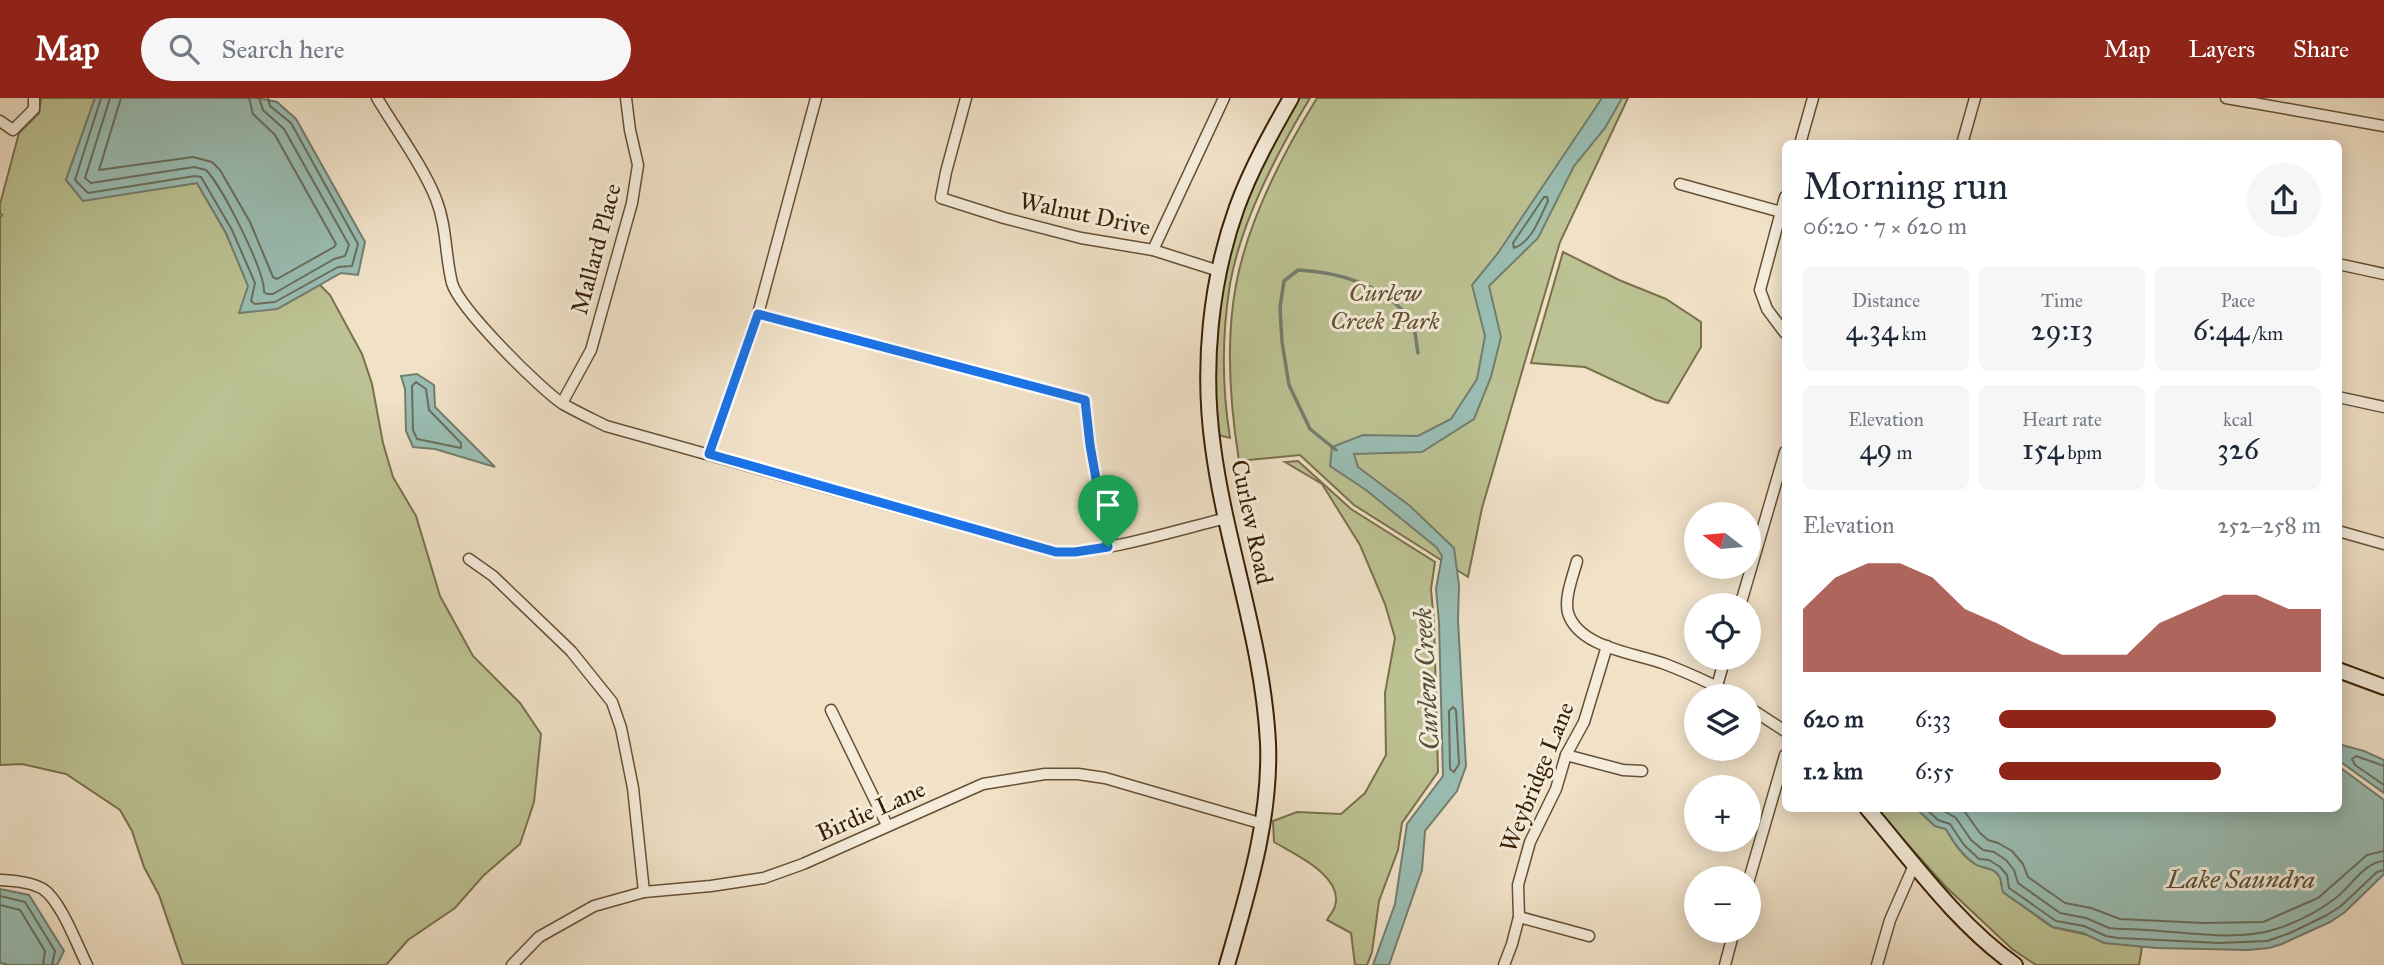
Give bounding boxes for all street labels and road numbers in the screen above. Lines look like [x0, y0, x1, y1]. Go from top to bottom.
street label: Mallard Place [564, 180, 628, 318]
street label: Walnut Drive [1017, 185, 1153, 243]
street label: Curlew Road [1224, 457, 1280, 587]
street label: Weybridge Lane [1493, 698, 1581, 856]
street label: Birdie Lane [812, 774, 930, 848]

